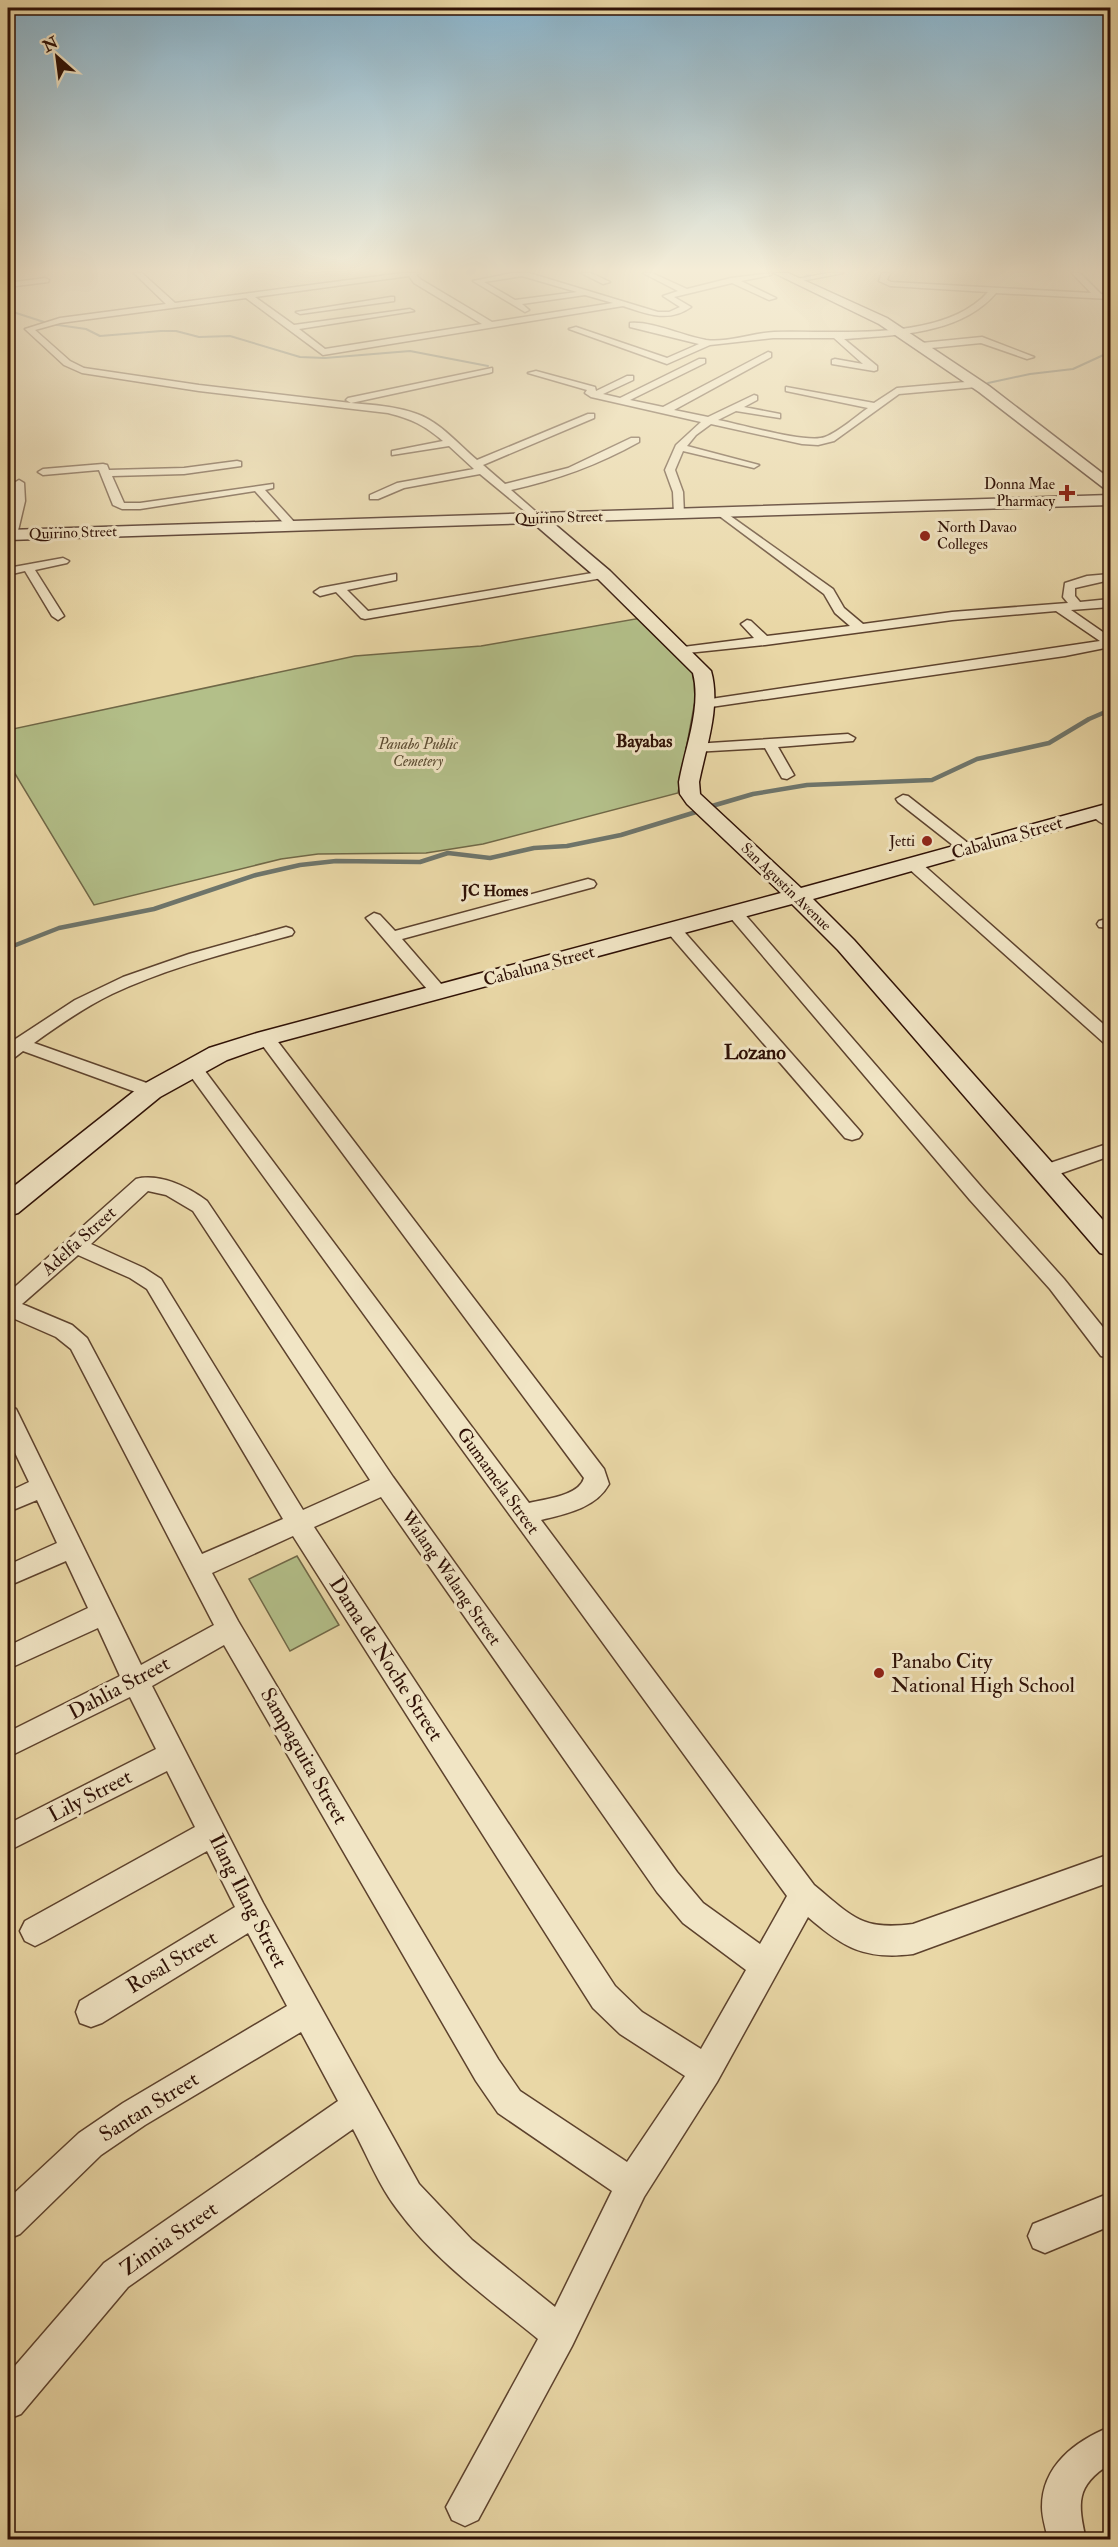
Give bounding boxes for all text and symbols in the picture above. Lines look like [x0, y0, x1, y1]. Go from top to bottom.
north arrow [27, 27, 87, 87]
text: N [39, 32, 62, 57]
place label: Donna Mae Pharmacy [984, 475, 1055, 511]
marker: Donna Mae Pharmacy [1060, 486, 1074, 500]
street label: Quirino Street [515, 507, 604, 529]
place label: North Davao Colleges [937, 518, 1017, 554]
street label: Quirino Street [29, 522, 118, 544]
marker: North Davao Colleges [918, 529, 932, 543]
district label: Bayabas [616, 730, 672, 753]
park label: Panabo Public Cemetery [377, 735, 458, 771]
street label: Cabaluna Street [949, 811, 1065, 865]
place label: Jetti [888, 832, 915, 852]
marker: Jetti [920, 834, 934, 848]
street label: San Agustin Avenue [737, 839, 835, 935]
district label: JC Homes [461, 881, 529, 902]
street label: Cabaluna Street [481, 940, 597, 992]
district label: Lozano [724, 1040, 786, 1065]
street label: Adelfa Street [36, 1201, 121, 1281]
street label: Gumamela Street [452, 1423, 545, 1539]
street label: Walang Walang Street [395, 1505, 506, 1650]
street label: Dama de Noche Street [323, 1572, 449, 1746]
place label: Panabo City National High School [891, 1648, 1075, 1699]
street label: Dahlia Street [63, 1650, 175, 1726]
marker: Panabo City National High School [872, 1666, 886, 1680]
street label: Sampaguita Street [254, 1683, 354, 1829]
street label: Lily Street [44, 1763, 137, 1829]
street label: Ilang Ilang Street [203, 1829, 293, 1973]
street label: Rosal Street [122, 1924, 222, 2000]
street label: Santan Street [94, 2066, 204, 2148]
street label: Zinnia Street [115, 2196, 223, 2282]

